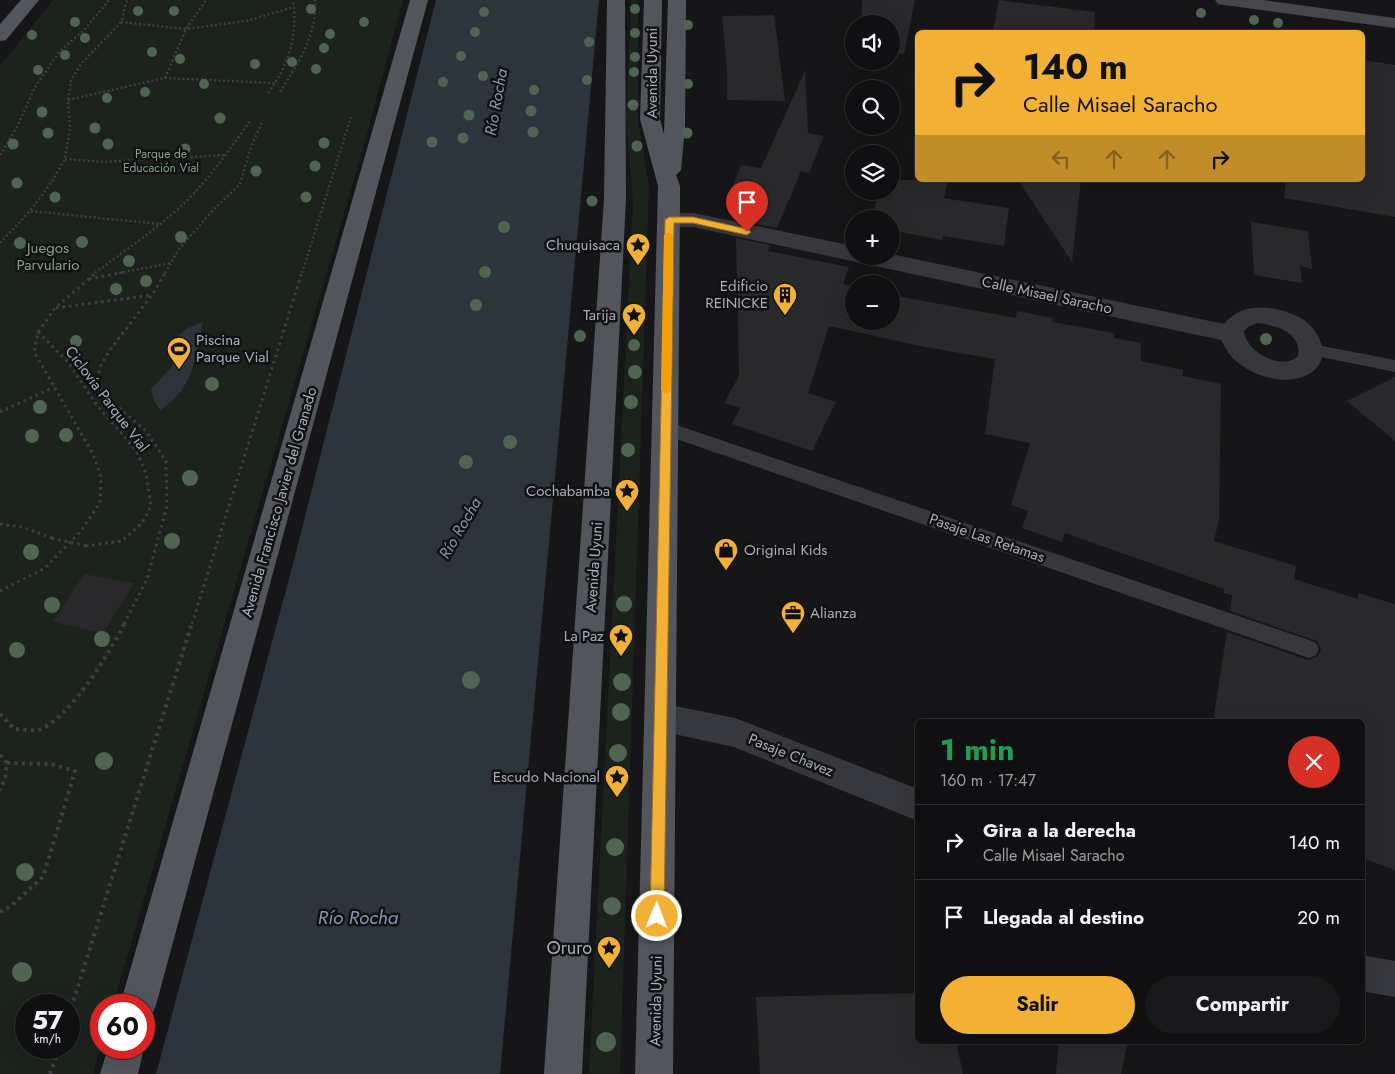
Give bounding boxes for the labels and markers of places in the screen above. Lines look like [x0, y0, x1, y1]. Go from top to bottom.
pin [726, 181, 768, 232]
place icon: Chuquisaca [625, 232, 651, 266]
place label: Chuquisaca [546, 234, 620, 256]
place label: Edificio REINICKE [705, 275, 768, 314]
building icon: Edificio REINICKE [772, 282, 798, 316]
place icon: Tarija [621, 302, 647, 336]
place label: Tarija [583, 304, 616, 326]
place label: Piscina Parque Vial [196, 329, 269, 368]
sports icon: Piscina Parque Vial [166, 336, 192, 370]
place icon: Cochabamba [614, 478, 640, 512]
place label: Cochabamba [526, 480, 610, 502]
shop icon: Original Kids [713, 537, 739, 571]
place label: Original Kids [744, 539, 827, 561]
office icon: Alianza [780, 600, 806, 634]
place label: Alianza [810, 602, 856, 624]
place icon: La Paz [608, 623, 634, 657]
place label: La Paz [564, 625, 604, 647]
place icon: Escudo Nacional [604, 764, 630, 798]
place label: Escudo Nacional [493, 766, 600, 788]
place label: Oruro [546, 935, 592, 961]
place icon: Oruro [596, 935, 622, 969]

